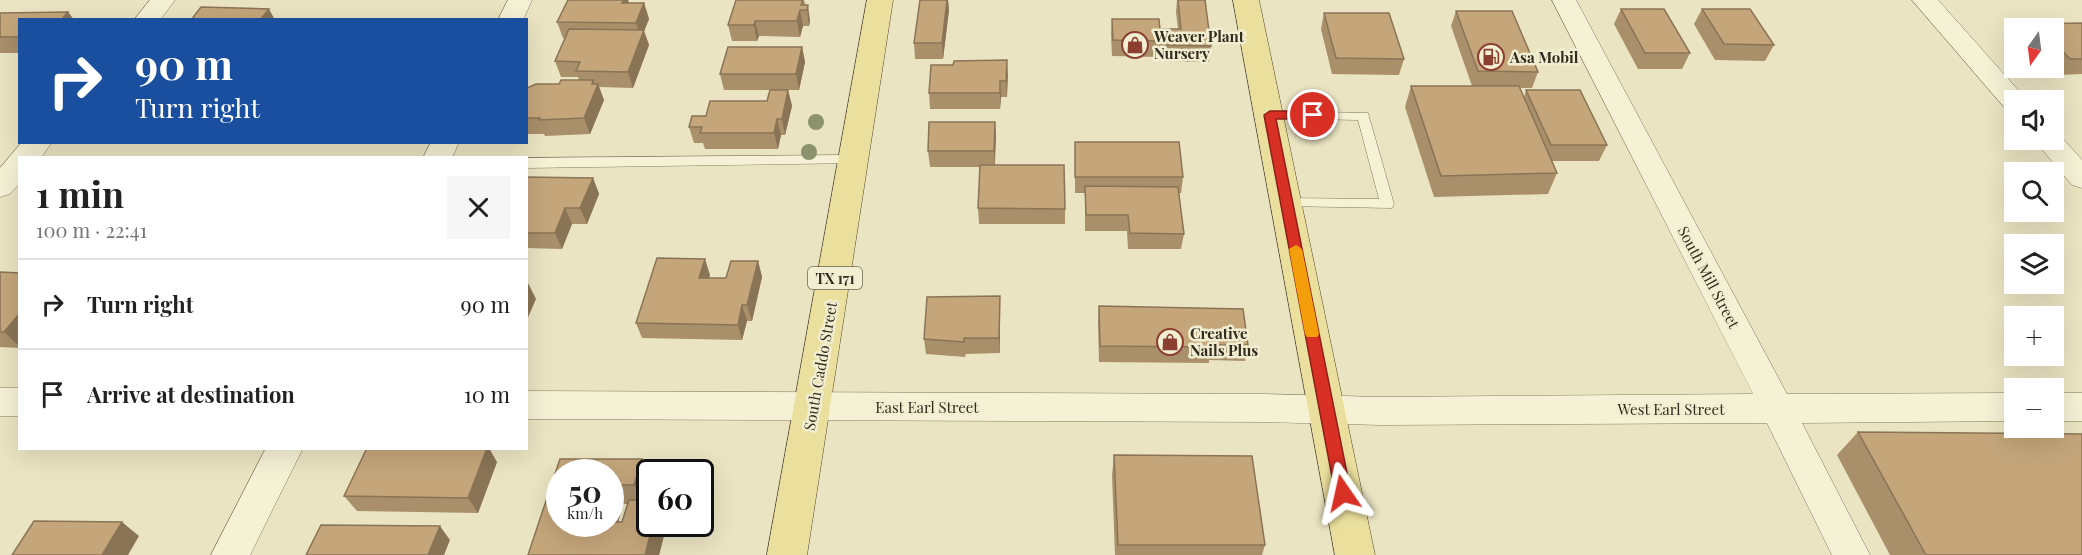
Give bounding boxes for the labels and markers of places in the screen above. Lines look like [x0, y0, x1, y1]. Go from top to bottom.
place label: Weaver Plant Nursery [1153, 26, 1245, 63]
shop icon: Weaver Plant Nursery [1120, 30, 1150, 60]
fuel station icon: Asa Mobil [1476, 42, 1506, 72]
place label: Asa Mobil [1509, 47, 1579, 67]
pin [1287, 89, 1338, 140]
place label: Creative Nails Plus [1190, 323, 1258, 360]
shop icon: Creative Nails Plus [1155, 327, 1185, 357]

